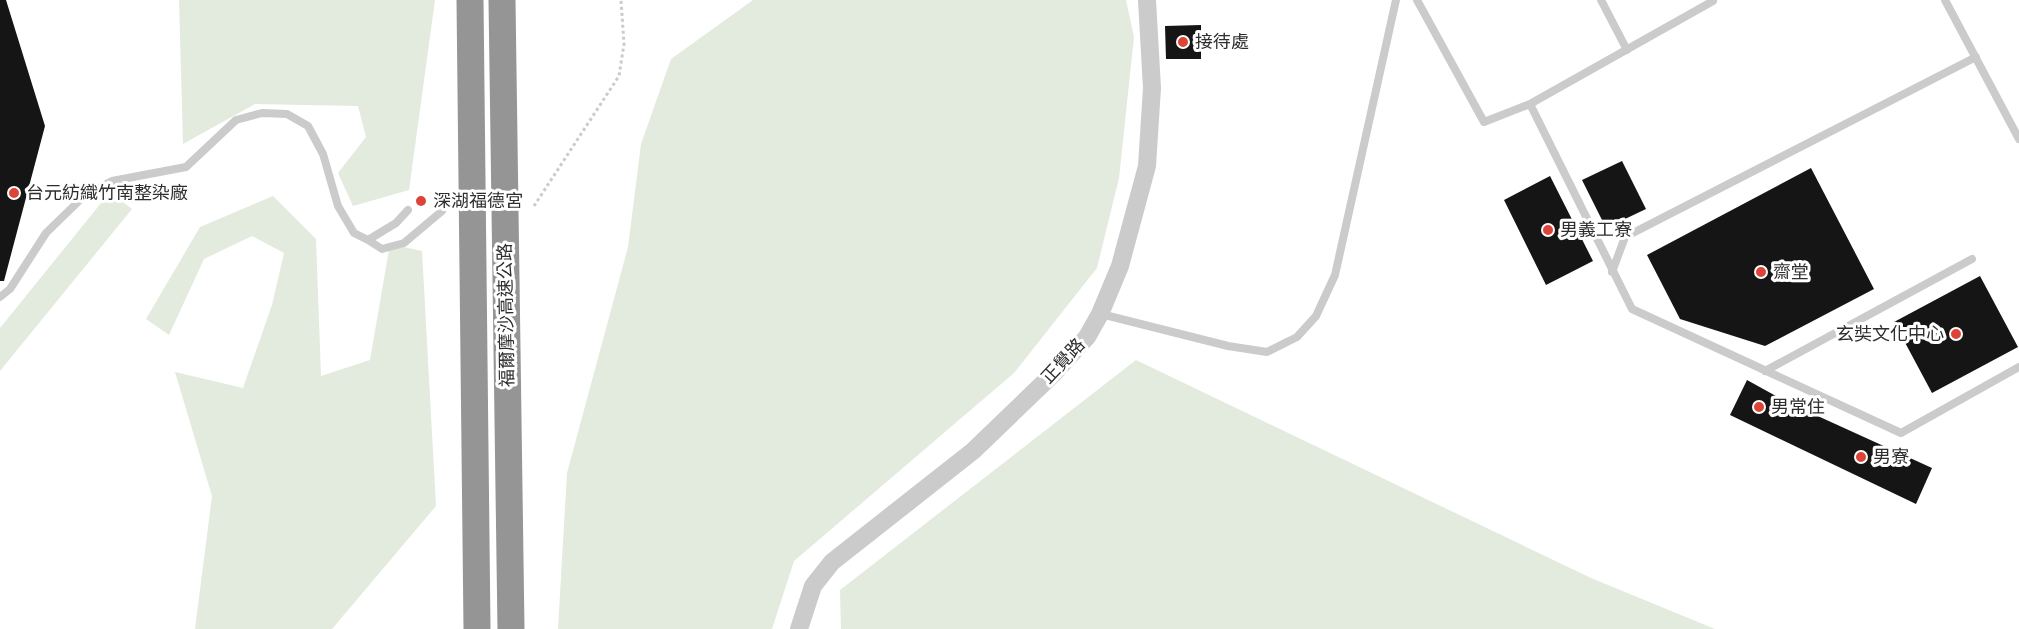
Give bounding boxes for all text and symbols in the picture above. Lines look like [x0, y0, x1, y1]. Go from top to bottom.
place label: 接待處 [1195, 31, 1249, 53]
marker: 接待處 [1176, 35, 1190, 49]
place label: 台元紡織竹南整染廠 [26, 182, 188, 204]
marker: 台元紡織竹南整染廠 [7, 186, 21, 200]
place label: 深湖福德宮 [433, 190, 523, 212]
marker: 深湖福德宮 [414, 194, 428, 208]
place label: 男義工寮 [1560, 219, 1632, 241]
marker: 男義工寮 [1541, 223, 1555, 237]
street label: 福爾摩沙高速公路 [494, 243, 518, 387]
place label: 齋堂 [1773, 261, 1809, 283]
marker: 齋堂 [1754, 265, 1768, 279]
place label: 玄奘文化中心 [1836, 323, 1944, 345]
marker: 玄奘文化中心 [1949, 327, 1963, 341]
street label: 正覺路 [1037, 334, 1089, 388]
place label: 男常住 [1771, 396, 1825, 418]
marker: 男常住 [1752, 400, 1766, 414]
place label: 男寮 [1873, 446, 1909, 468]
marker: 男寮 [1854, 450, 1868, 464]

